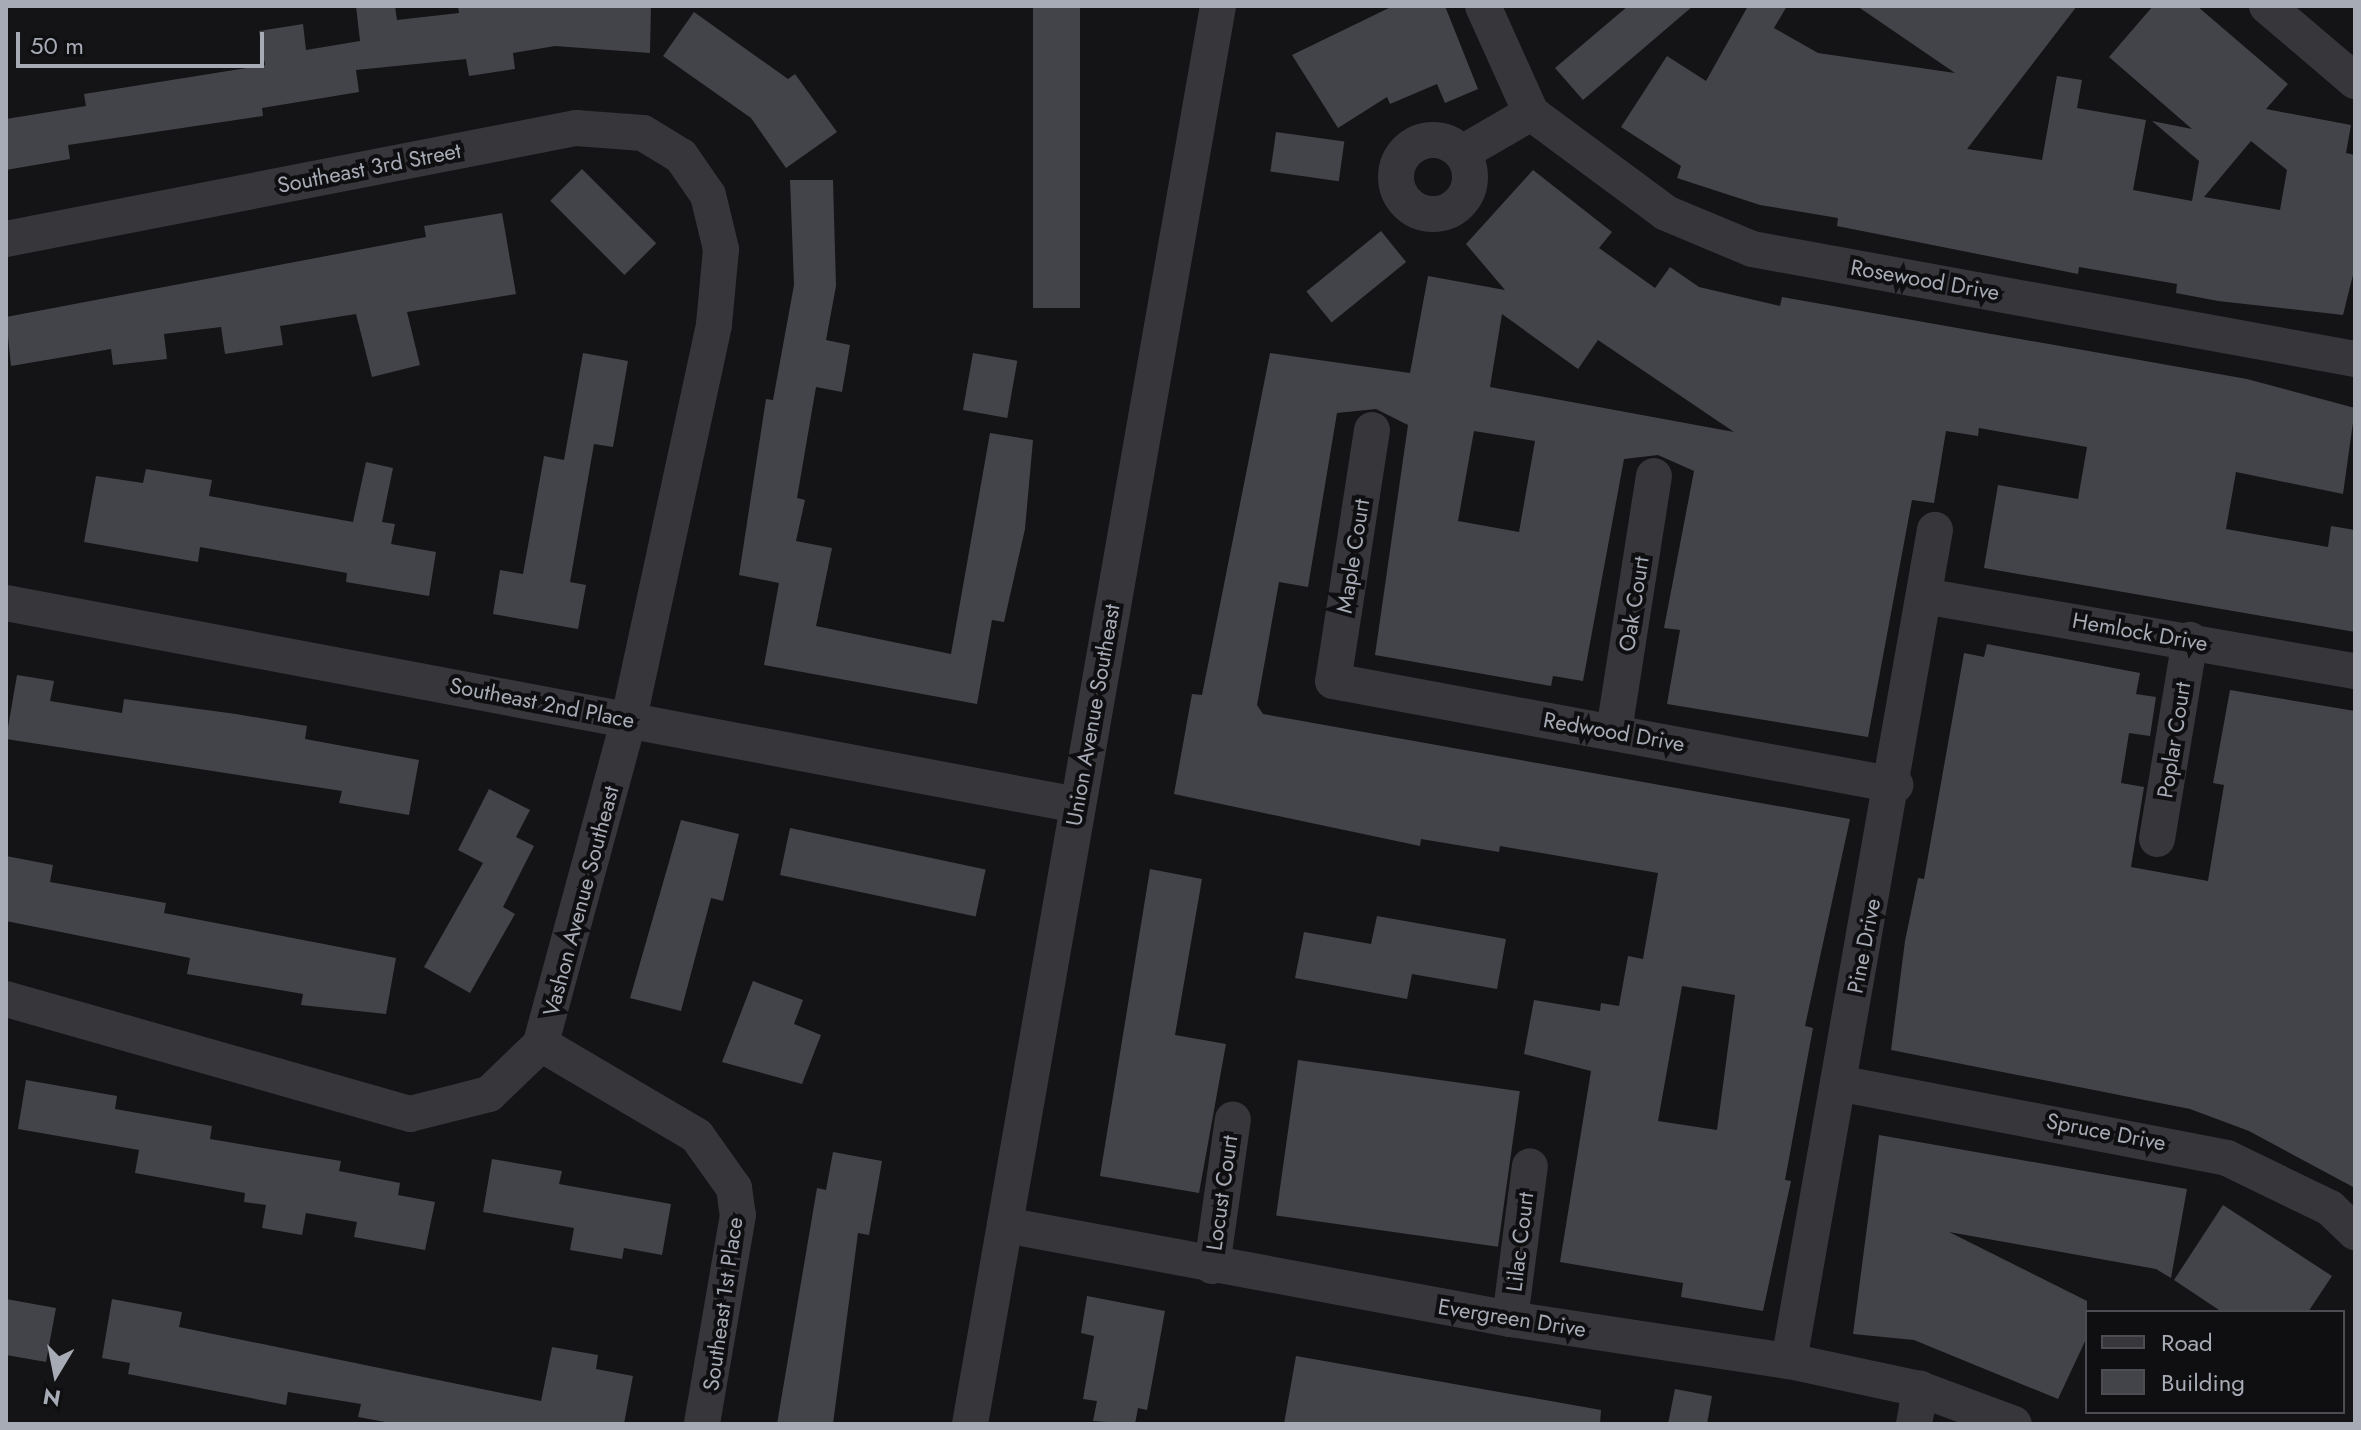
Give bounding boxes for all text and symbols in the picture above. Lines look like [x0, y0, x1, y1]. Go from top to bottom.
scale bar [20, 16, 268, 66]
text: 50 m [30, 28, 84, 63]
street label: Southeast 3rd Street [275, 137, 463, 199]
street label: Rosewood Drive [1848, 254, 2002, 306]
street label: Maple Court [1331, 497, 1375, 615]
street label: Oak Court [1613, 555, 1655, 653]
street label: Union Avenue Southeast [1060, 602, 1126, 828]
street label: Hemlock Drive [2070, 607, 2210, 657]
street label: Southeast 2nd Place [447, 672, 637, 734]
street label: Poplar Court [2152, 680, 2196, 800]
street label: Redwood Drive [1541, 707, 1687, 757]
street label: Vashon Avenue Southeast [538, 783, 624, 1019]
street label: Pine Drive [1842, 896, 1886, 996]
street label: Spruce Drive [2044, 1107, 2168, 1157]
street label: Locust Court [1201, 1134, 1243, 1252]
street label: Lilac Court [1501, 1191, 1539, 1293]
street label: Southeast 1st Place [698, 1215, 748, 1393]
street label: Evergreen Drive [1436, 1293, 1588, 1343]
legend [2085, 1310, 2345, 1414]
text: Road [2161, 1325, 2213, 1360]
north arrow [16, 1334, 96, 1414]
text: Building [2161, 1365, 2245, 1400]
text: N [40, 1380, 63, 1415]

